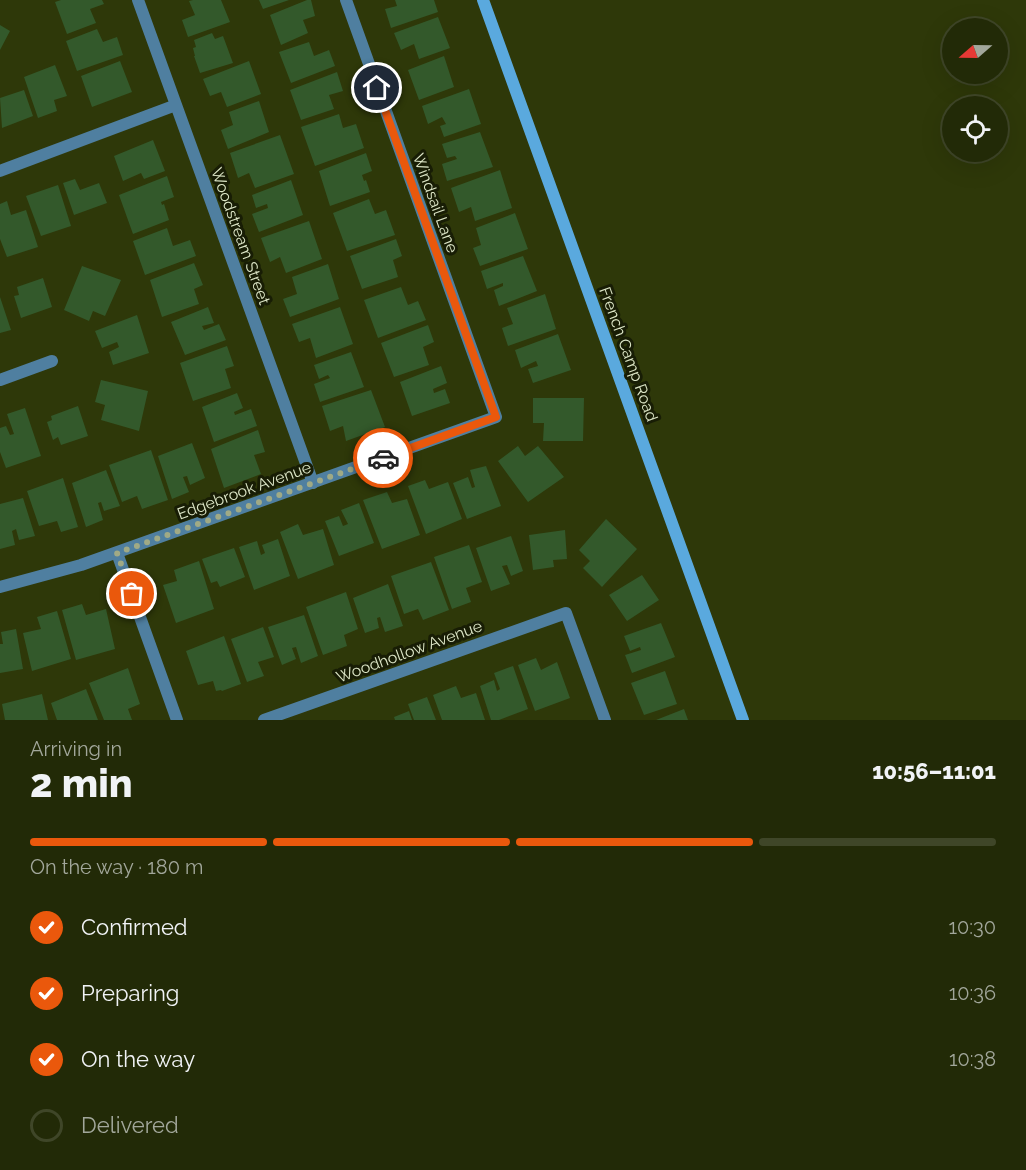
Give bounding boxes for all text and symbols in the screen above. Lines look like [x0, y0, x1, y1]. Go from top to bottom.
north arrow [942, 18, 1008, 84]
map controls [942, 18, 1008, 162]
pin [351, 62, 402, 113]
icon: home [360, 71, 393, 104]
button: locate [942, 96, 1008, 162]
street label: Windsail Lane [409, 151, 462, 255]
street label: Woodstream Street [207, 165, 274, 308]
street label: French Camp Road [595, 284, 662, 424]
courier [353, 428, 413, 488]
icon: car [367, 442, 400, 475]
street label: Edgebrook Avenue [175, 457, 314, 524]
pin [106, 568, 157, 619]
icon: bag [115, 577, 148, 610]
street label: Woodhollow Avenue [334, 616, 485, 687]
text: Arriving in [30, 737, 122, 761]
text: 10:56–11:01 [872, 758, 996, 784]
text: 2 min [30, 760, 133, 806]
text: On the way · 180 m [30, 855, 203, 879]
icon: check [30, 911, 63, 944]
text: Confirmed [81, 914, 188, 940]
text: 10:30 [949, 915, 996, 939]
icon: check [30, 977, 63, 1010]
text: Preparing [81, 980, 179, 1006]
text: 10:36 [949, 981, 996, 1005]
icon: check [30, 1043, 63, 1076]
text: On the way [81, 1046, 195, 1072]
text: 10:38 [949, 1047, 996, 1071]
text: Delivered [81, 1112, 179, 1138]

